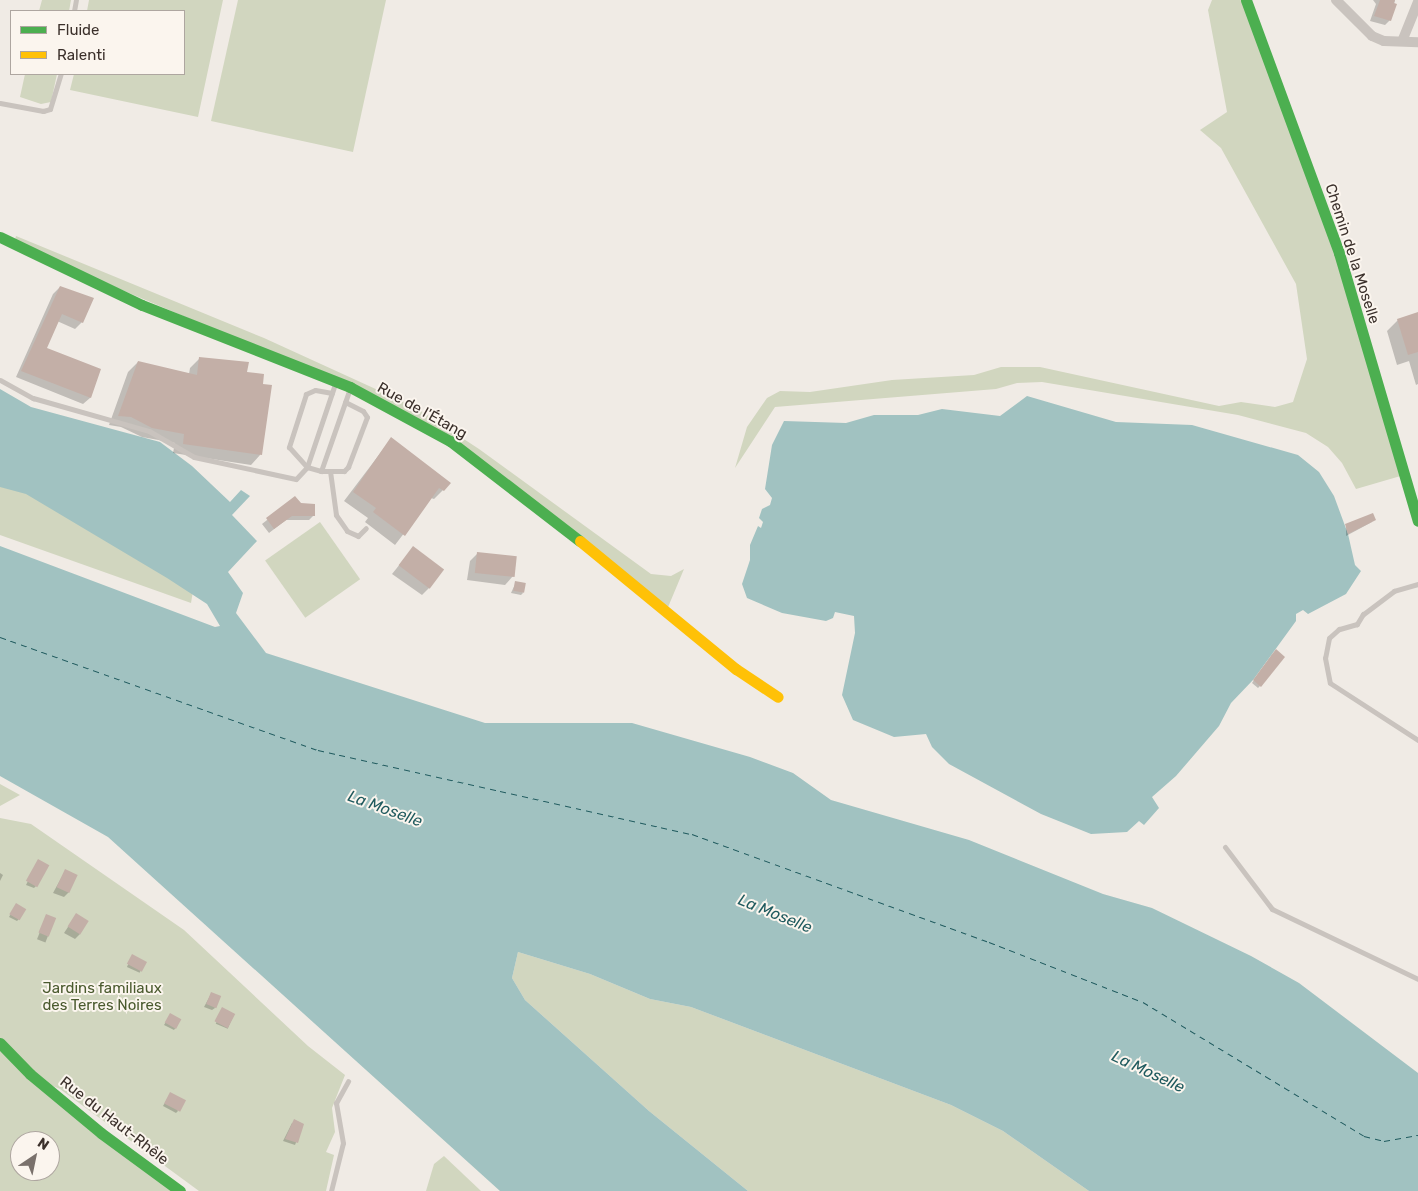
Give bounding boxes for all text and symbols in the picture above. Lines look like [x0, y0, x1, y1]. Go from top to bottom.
legend [10, 10, 185, 75]
text: Fluide [57, 21, 99, 39]
text: Ralenti [57, 46, 106, 64]
street label: Chemin de la Moselle [1321, 182, 1383, 326]
street label: Rue de l'Étang [374, 379, 470, 443]
water label: La Moselle [345, 787, 425, 831]
water label: La Moselle [735, 890, 815, 938]
park label: Jardins familiaux des Terres Noires [42, 979, 162, 1014]
water label: La Moselle [1109, 1047, 1187, 1097]
street label: Rue du Haut-Rhêle [56, 1073, 172, 1169]
north arrow [10, 1131, 60, 1181]
text: N [34, 1134, 52, 1154]

